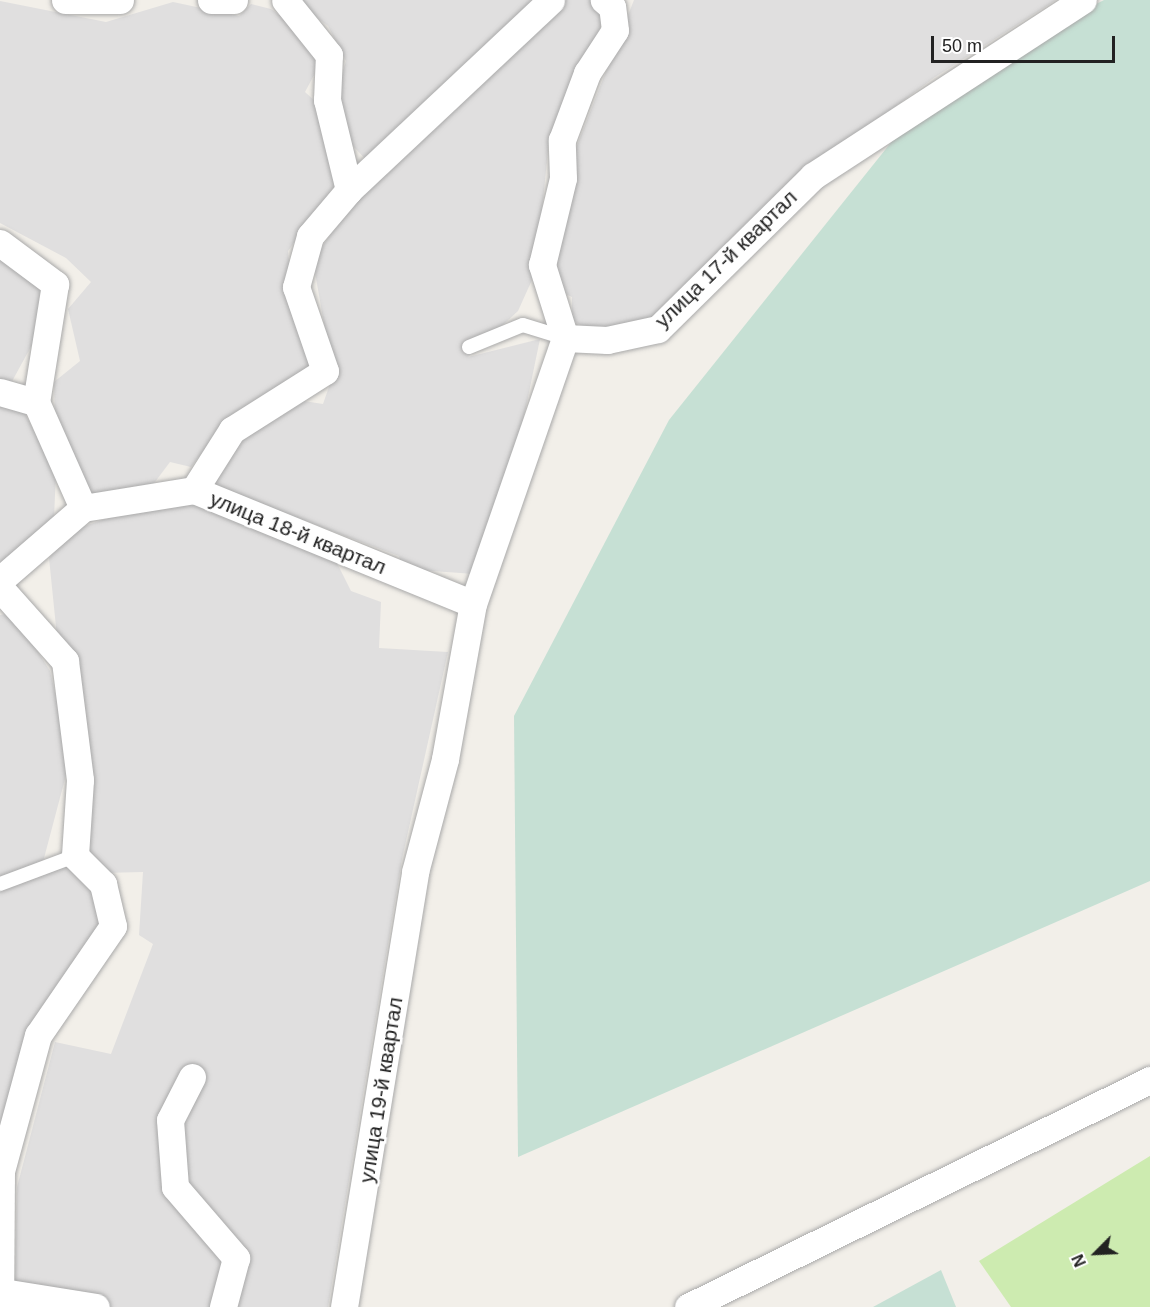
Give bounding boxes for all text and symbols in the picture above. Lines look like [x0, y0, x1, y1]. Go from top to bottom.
scale bar [934, 24, 1118, 62]
text: 50 m [942, 36, 982, 56]
street label: улица 17-й квартал [650, 185, 802, 333]
street label: улица 18-й квартал [206, 486, 390, 580]
street label: улица 19-й квартал [354, 995, 408, 1185]
north arrow [1066, 1223, 1126, 1283]
text: N [1069, 1252, 1089, 1269]

